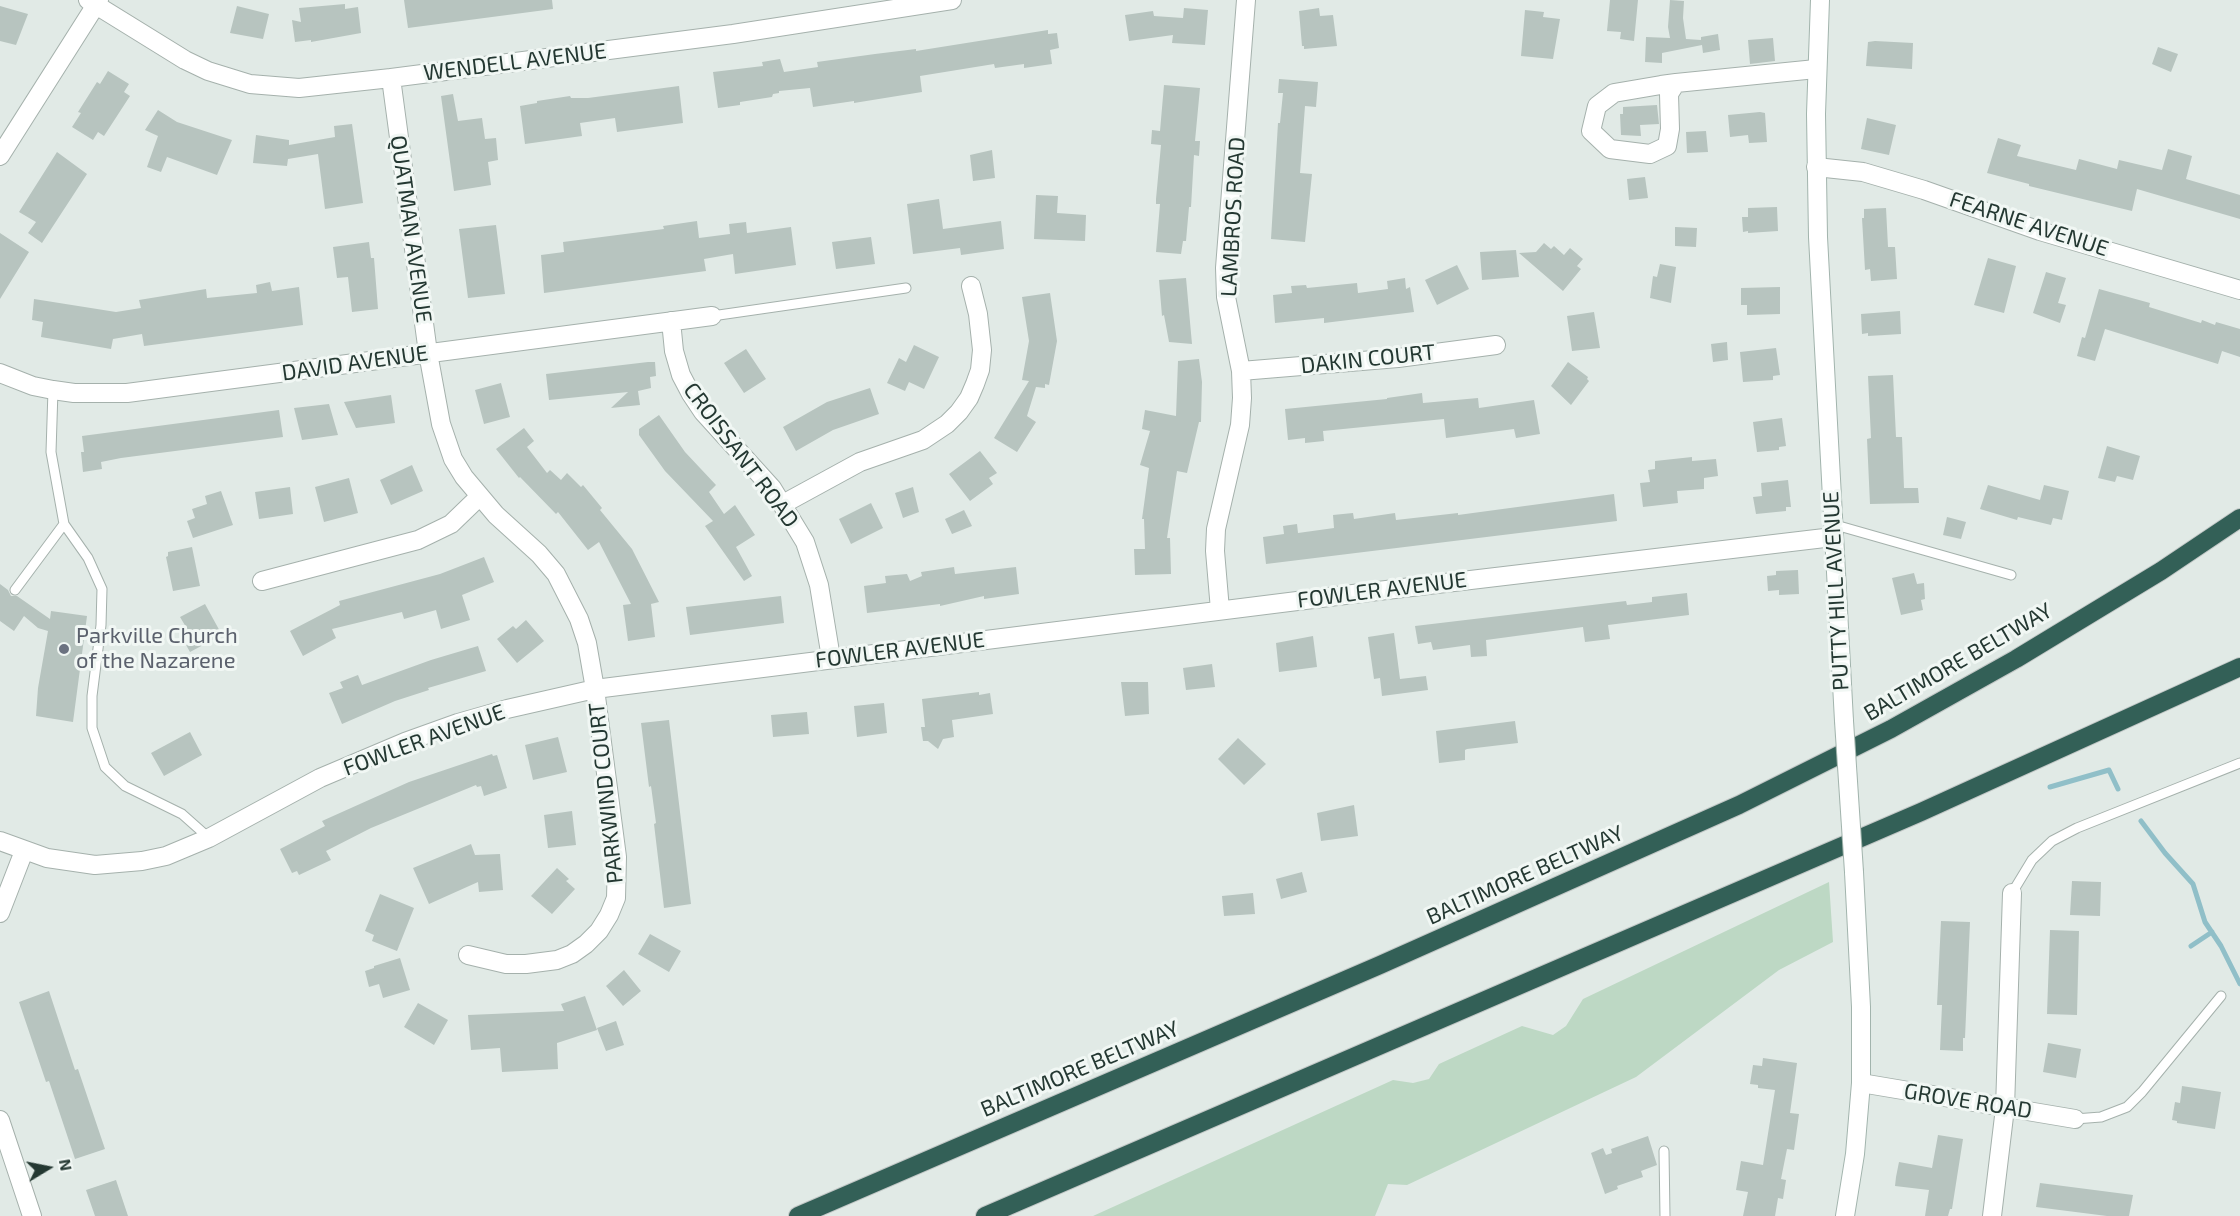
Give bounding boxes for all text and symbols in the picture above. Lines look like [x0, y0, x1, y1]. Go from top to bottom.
street label: WENDELL AVENUE [422, 38, 608, 86]
street label: QUATMAN AVENUE [385, 134, 437, 324]
street label: LAMBROS ROAD [1216, 136, 1250, 298]
street label: FEARNE AVENUE [1946, 186, 2112, 262]
street label: DAKIN COURT [1299, 339, 1437, 379]
street label: DAVID AVENUE [280, 340, 430, 386]
street label: CROISSANT ROAD [678, 377, 804, 533]
street label: PUTTY HILL AVENUE [1818, 491, 1854, 691]
street label: FOWLER AVENUE [1296, 567, 1468, 613]
street label: BALTIMORE BELTWAY [1859, 597, 2057, 727]
place label: Parkville Church of the Nazarene [76, 623, 238, 674]
street label: FOWLER AVENUE [814, 627, 986, 673]
marker: Parkville Church of the Nazarene [57, 642, 71, 656]
street label: FOWLER AVENUE [339, 698, 509, 782]
street label: PARKWIND COURT [583, 701, 629, 885]
street label: BALTIMORE BELTWAY [1422, 820, 1628, 930]
street label: BALTIMORE BELTWAY [977, 1015, 1183, 1123]
street label: GROVE ROAD [1902, 1078, 2034, 1124]
north arrow [18, 1138, 78, 1198]
text: N [56, 1157, 77, 1172]

